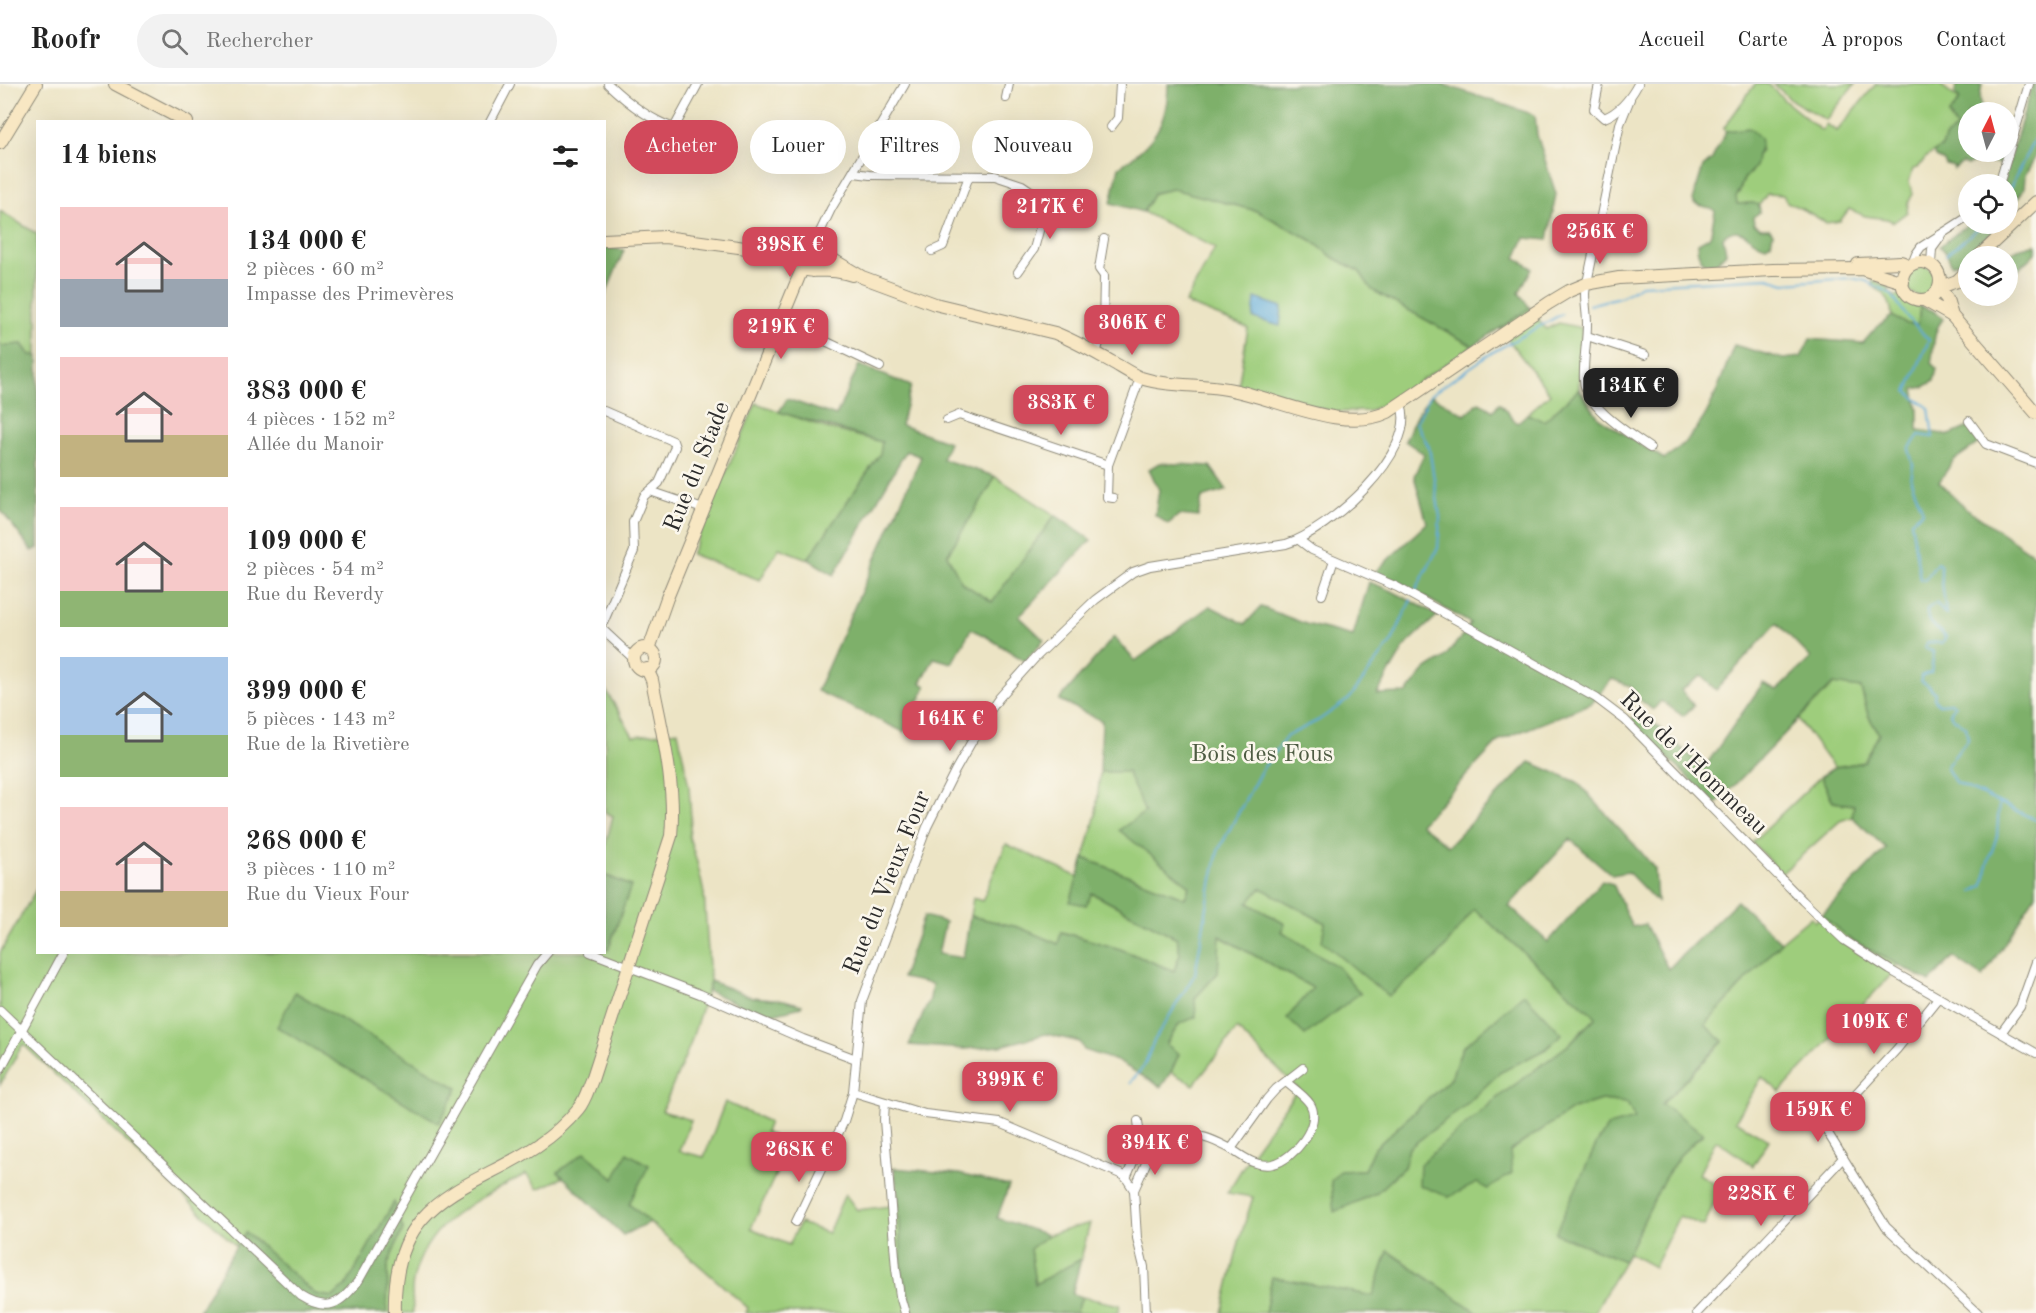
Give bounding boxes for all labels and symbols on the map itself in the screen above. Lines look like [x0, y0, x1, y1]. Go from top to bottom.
north arrow [1958, 102, 2018, 162]
pin: 217K € [1001, 189, 1099, 240]
pin: 256K € [1551, 214, 1649, 265]
pin: 398K € [741, 227, 839, 278]
pin: 306K € [1083, 305, 1181, 356]
pin: 219K € [732, 309, 830, 360]
pin: 134K € [1582, 368, 1680, 419]
pin: 383K € [1012, 385, 1110, 436]
street label: Rue du Stade [661, 398, 735, 536]
street label: Rue de l'Hommeau [1615, 688, 1772, 840]
pin: 164K € [901, 701, 999, 752]
park label: Bois des Fous [1191, 743, 1333, 767]
street label: Rue du Vieux Four [840, 788, 936, 978]
pin: 109K € [1825, 1004, 1923, 1055]
pin: 399K € [961, 1062, 1059, 1113]
pin: 159K € [1769, 1092, 1867, 1143]
pin: 394K € [1106, 1125, 1204, 1176]
pin: 268K € [750, 1132, 848, 1183]
pin: 228K € [1712, 1176, 1810, 1227]

